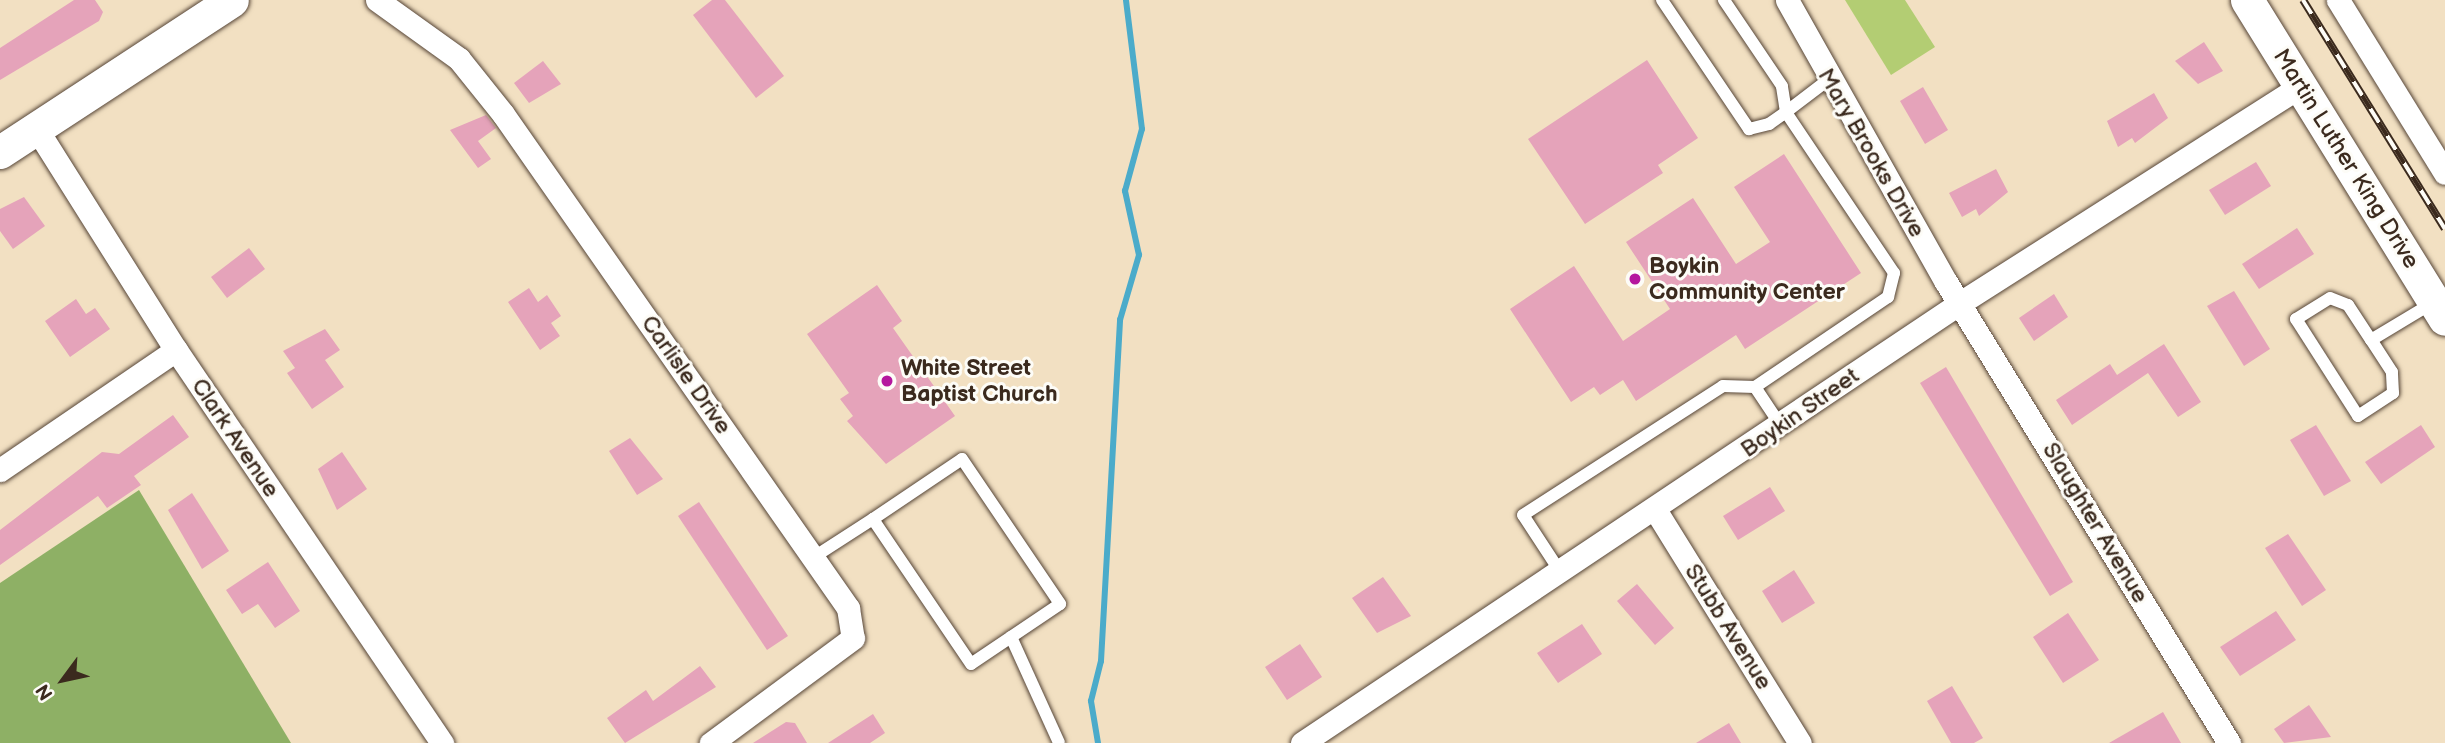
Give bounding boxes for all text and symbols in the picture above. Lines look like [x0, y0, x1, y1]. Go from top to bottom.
street label: Martin Luther King Drive [2267, 44, 2425, 274]
street label: Mary Brooks Drive [1811, 63, 1931, 243]
place label: Boykin Community Center [1649, 252, 1846, 306]
marker: Boykin Community Center [1627, 271, 1643, 287]
street label: Carlisle Drive [635, 310, 737, 440]
place label: White Street Baptist Church [901, 354, 1058, 408]
street label: Boykin Street [1736, 362, 1864, 464]
street label: Clark Avenue [185, 373, 285, 503]
marker: White Street Baptist Church [879, 373, 895, 389]
street label: Slaughter Avenue [2036, 438, 2154, 608]
street label: Stubb Avenue [1678, 559, 1778, 695]
north arrow [28, 645, 98, 715]
text: N [31, 679, 59, 704]

